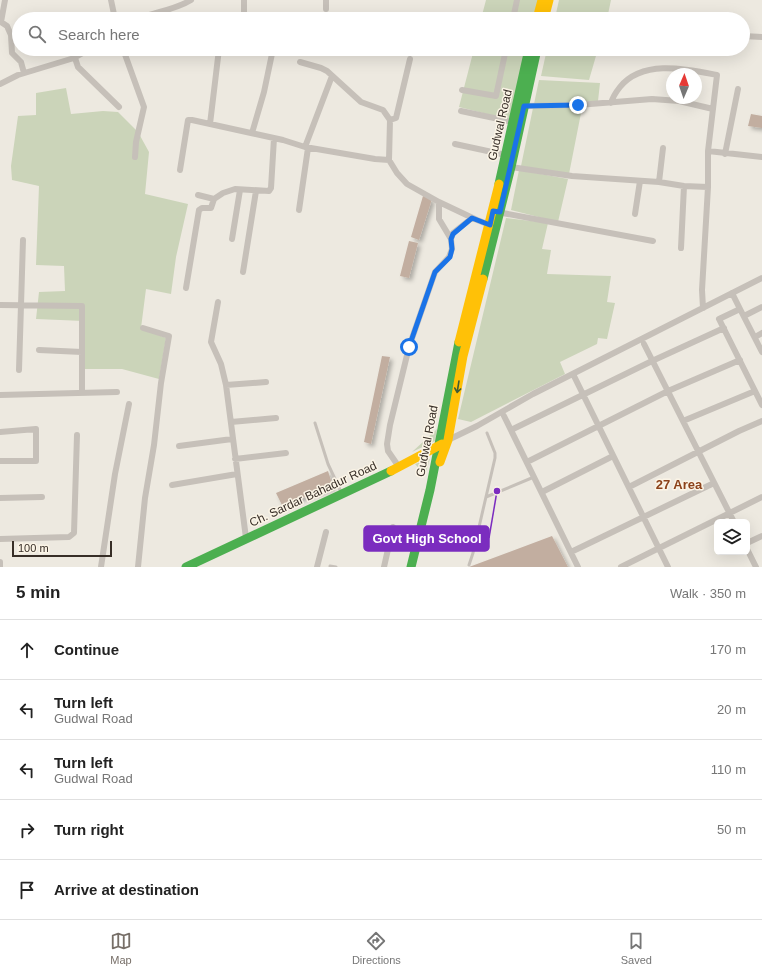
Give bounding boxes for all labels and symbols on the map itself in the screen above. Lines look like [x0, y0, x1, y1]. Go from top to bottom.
north arrow [666, 68, 702, 104]
street label: Gudwal Road [485, 88, 515, 162]
route end [569, 96, 587, 114]
route start [400, 338, 418, 356]
one-way arrow [454, 380, 462, 393]
street label: Gudwal Road [413, 404, 441, 478]
street label: Ch. Sardar Bahadur Road [247, 458, 379, 530]
district label: 27 Area [656, 477, 703, 492]
callout: Govt High School [364, 526, 489, 551]
text: Govt High School [372, 531, 482, 546]
scale bar [12, 539, 112, 558]

